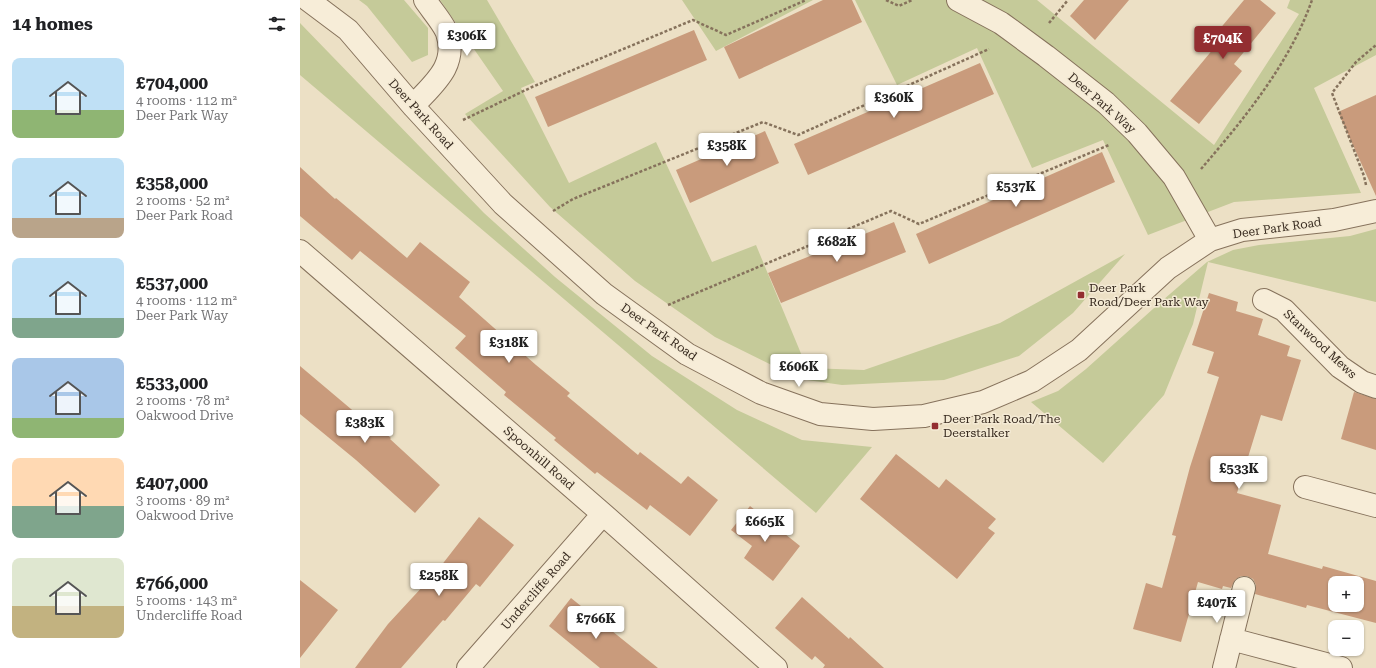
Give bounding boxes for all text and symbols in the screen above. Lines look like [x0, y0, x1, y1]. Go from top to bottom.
icon: filters [266, 13, 288, 35]
text: 14 homes [12, 14, 93, 34]
pin: £306K [439, 23, 495, 57]
pin: £704K [1195, 26, 1251, 60]
text: £306K [447, 28, 487, 43]
text: £704K [1203, 31, 1243, 46]
street label: Deer Park Way [1065, 70, 1139, 137]
text: £704,000 [136, 73, 208, 93]
icon: home [44, 74, 92, 122]
street label: Deer Park Road [386, 76, 456, 152]
pin: £360K [866, 85, 922, 119]
text: £360K [874, 90, 914, 105]
text: 4 rooms · 112 m² [136, 93, 237, 108]
text: Deer Park Way [136, 108, 228, 123]
pin: £358K [699, 133, 755, 167]
text: £358K [707, 138, 747, 153]
text: £358,000 [136, 173, 208, 193]
icon: home [44, 174, 92, 222]
pin: £537K [988, 174, 1044, 208]
text: £537K [996, 179, 1036, 194]
text: 2 rooms · 52 m² [136, 193, 230, 208]
text: Deer Park Road [136, 208, 233, 223]
street label: Deer Park Road [1232, 215, 1323, 241]
pin: £682K [809, 229, 865, 263]
text: £682K [817, 234, 857, 249]
text: £537,000 [136, 273, 208, 293]
icon: home [44, 274, 92, 322]
place label: Deer Park Road/Deer Park Way [1089, 281, 1210, 309]
marker: Deer Park Road/Deer Park Way [1076, 290, 1086, 300]
text: 4 rooms · 112 m² [136, 293, 237, 308]
street label: Deer Park Road [618, 301, 700, 364]
street label: Stanwood Mews [1281, 307, 1360, 382]
text: Deer Park Way [136, 308, 228, 323]
pin: £318K [481, 330, 537, 364]
text: £318K [489, 335, 529, 350]
pin: £606K [771, 354, 827, 388]
text: £606K [779, 359, 819, 374]
text: £533,000 [136, 373, 208, 393]
icon: home [44, 374, 92, 422]
text: 2 rooms · 78 m² [136, 393, 230, 408]
text: Oakwood Drive [136, 408, 234, 423]
pin: £383K [337, 410, 393, 444]
place label: Deer Park Road/The Deerstalker [943, 412, 1061, 440]
text: £383K [345, 415, 385, 430]
marker: Deer Park Road/The Deerstalker [930, 421, 940, 431]
street label: Spoonhill Road [501, 423, 577, 493]
pin: £533K [1211, 456, 1267, 490]
text: £533K [1219, 461, 1259, 476]
text: £407,000 [136, 473, 208, 493]
icon: home [44, 474, 92, 522]
text: 3 rooms · 89 m² [136, 493, 230, 508]
text: Oakwood Drive [136, 508, 234, 523]
pin: £665K [737, 509, 793, 543]
text: £665K [745, 514, 785, 529]
street label: Undercliffe Road [498, 549, 574, 633]
pin: £258K [411, 563, 467, 597]
text: £258K [419, 568, 459, 583]
text: £766,000 [136, 573, 208, 593]
icon: home [44, 574, 92, 622]
map controls [1328, 576, 1364, 656]
button: + [1328, 576, 1364, 612]
pin: £407K [1189, 590, 1245, 624]
text: 5 rooms · 143 m² [136, 593, 237, 608]
text: £407K [1197, 595, 1237, 610]
pin: £766K [568, 606, 624, 640]
text: Undercliffe Road [136, 608, 242, 623]
text: £766K [576, 611, 616, 626]
button: − [1328, 620, 1364, 656]

